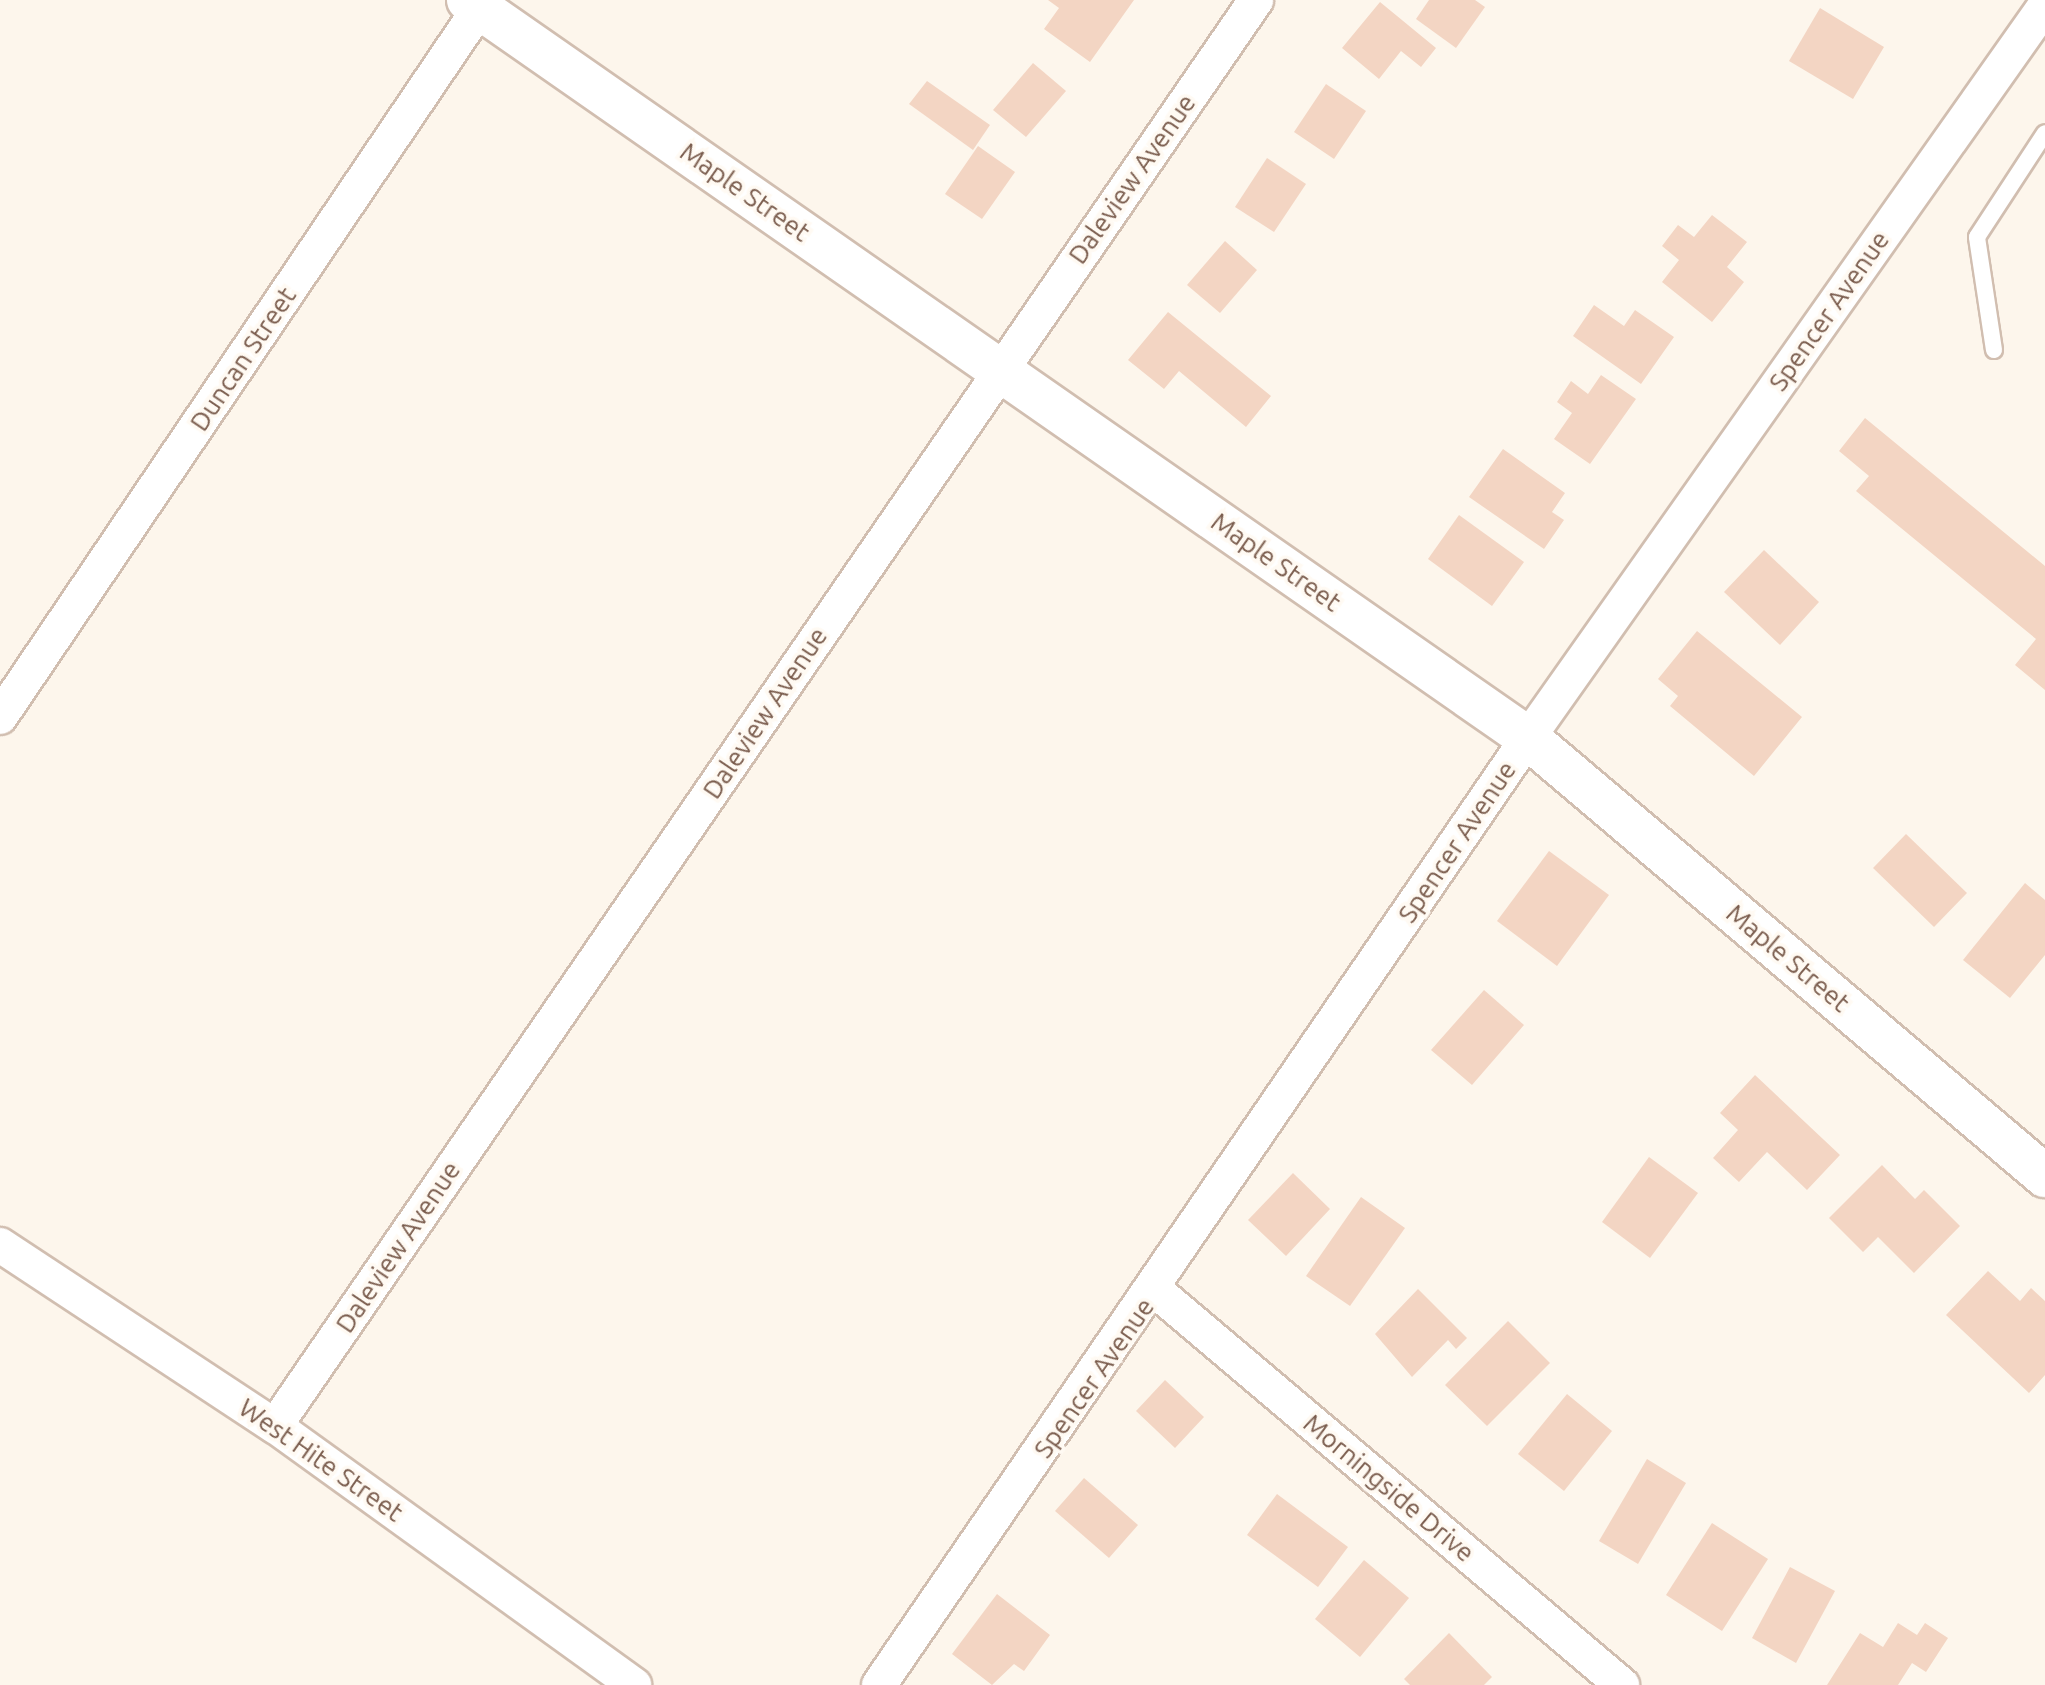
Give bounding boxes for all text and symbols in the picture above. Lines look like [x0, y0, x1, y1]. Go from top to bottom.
street label: Daleview Avenue [1062, 88, 1202, 270]
street label: Maple Street [674, 136, 816, 248]
street label: Spencer Avenue [1762, 225, 1896, 397]
street label: Duncan Street [183, 281, 303, 437]
street label: Maple Street [1205, 506, 1347, 618]
street label: Daleview Avenue [696, 621, 834, 805]
street label: Spencer Avenue [1392, 755, 1522, 929]
street label: Maple Street [1720, 898, 1856, 1018]
street label: Daleview Avenue [329, 1155, 467, 1339]
street label: Spencer Avenue [1027, 1292, 1161, 1464]
street label: West Hite Street [233, 1392, 409, 1528]
street label: Morningside Drive [1297, 1408, 1481, 1568]

